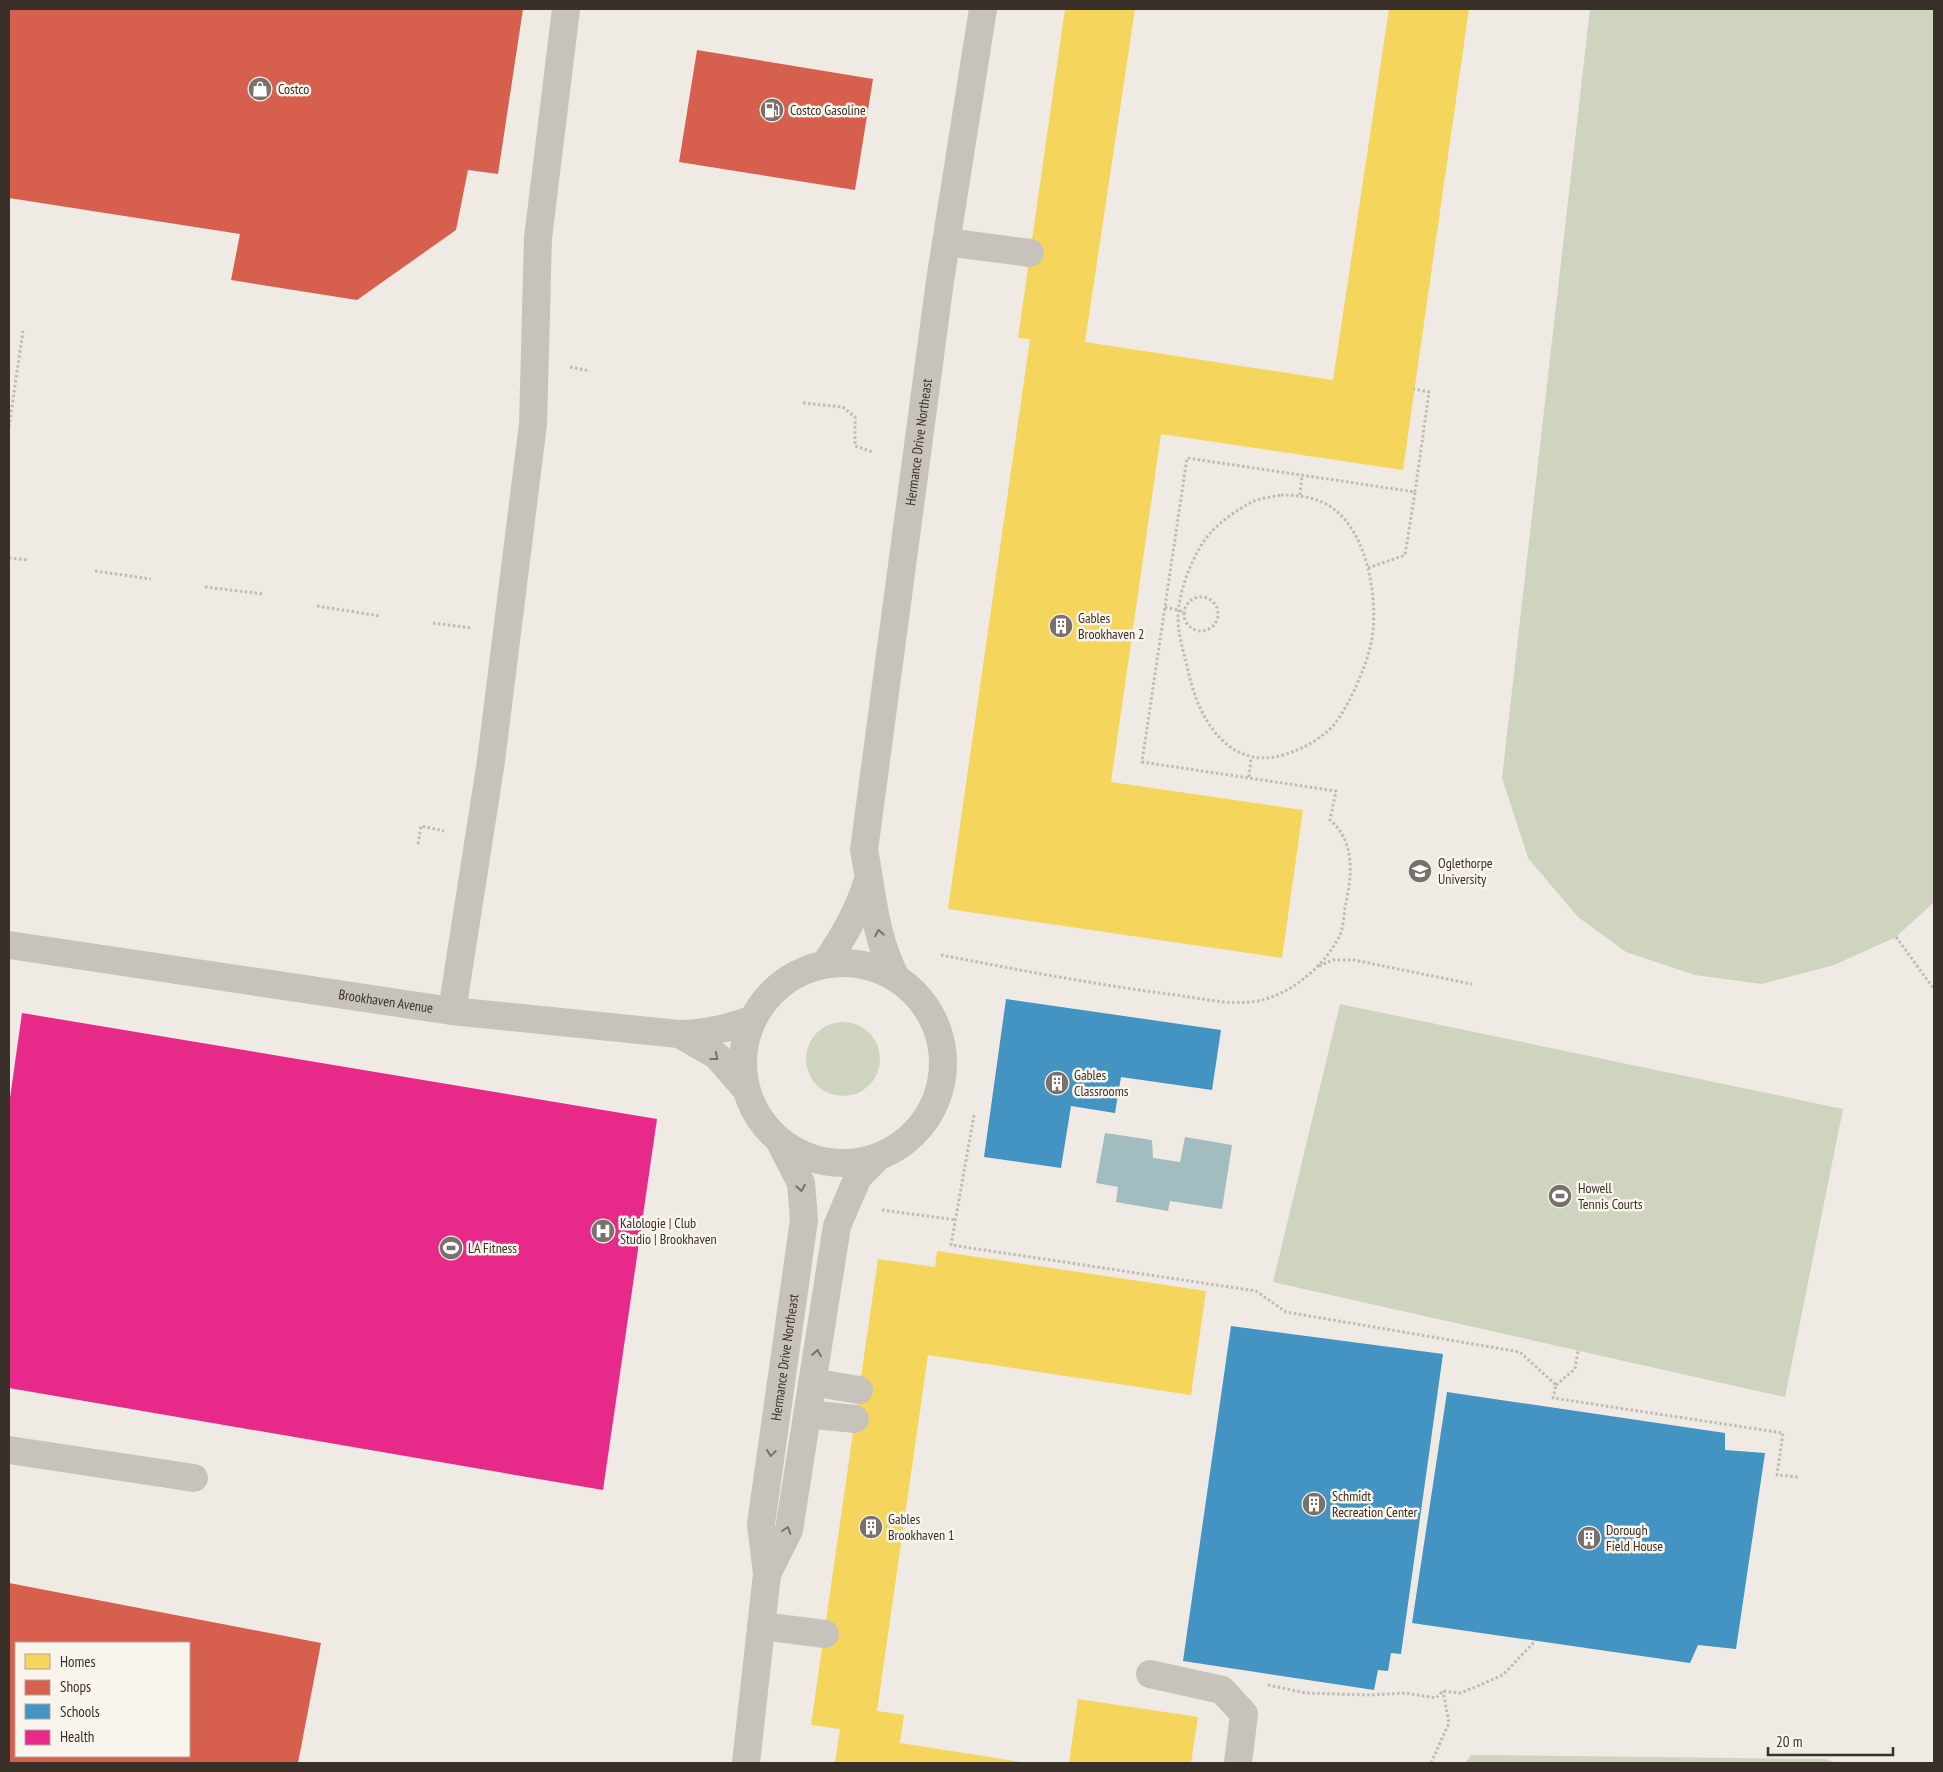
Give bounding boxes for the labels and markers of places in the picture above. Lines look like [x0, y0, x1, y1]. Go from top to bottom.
shop icon: Costco [247, 76, 273, 102]
place label: Costco [278, 80, 309, 98]
fuel station icon: Costco Gasoline [759, 97, 785, 123]
place label: Costco Gasoline [790, 101, 866, 119]
place label: Gables Brookhaven 2 [1078, 609, 1144, 643]
building icon: Gables Brookhaven 2 [1048, 613, 1074, 639]
place label: Oglethorpe University [1438, 854, 1493, 888]
school or university icon: Oglethorpe University [1407, 858, 1433, 884]
place label: Gables Classrooms [1074, 1066, 1129, 1100]
building icon: Gables Classrooms [1044, 1070, 1070, 1096]
place label: Howell Tennis Courts [1578, 1179, 1643, 1213]
sports icon: Howell Tennis Courts [1547, 1183, 1573, 1209]
place label: Kalologie | Club Studio | Brookhaven [620, 1214, 717, 1248]
hospital icon: Kalologie | Club Studio | Brookhaven [590, 1218, 616, 1244]
sports icon: LA Fitness [438, 1235, 464, 1261]
place label: LA Fitness [468, 1239, 517, 1257]
place label: Schmidt Recreation Center [1332, 1487, 1418, 1521]
building icon: Schmidt Recreation Center [1301, 1491, 1327, 1517]
place label: Gables Brookhaven 1 [888, 1510, 954, 1544]
building icon: Gables Brookhaven 1 [858, 1514, 884, 1540]
place label: Dorough Field House [1606, 1521, 1663, 1555]
building icon: Dorough Field House [1576, 1525, 1602, 1551]

